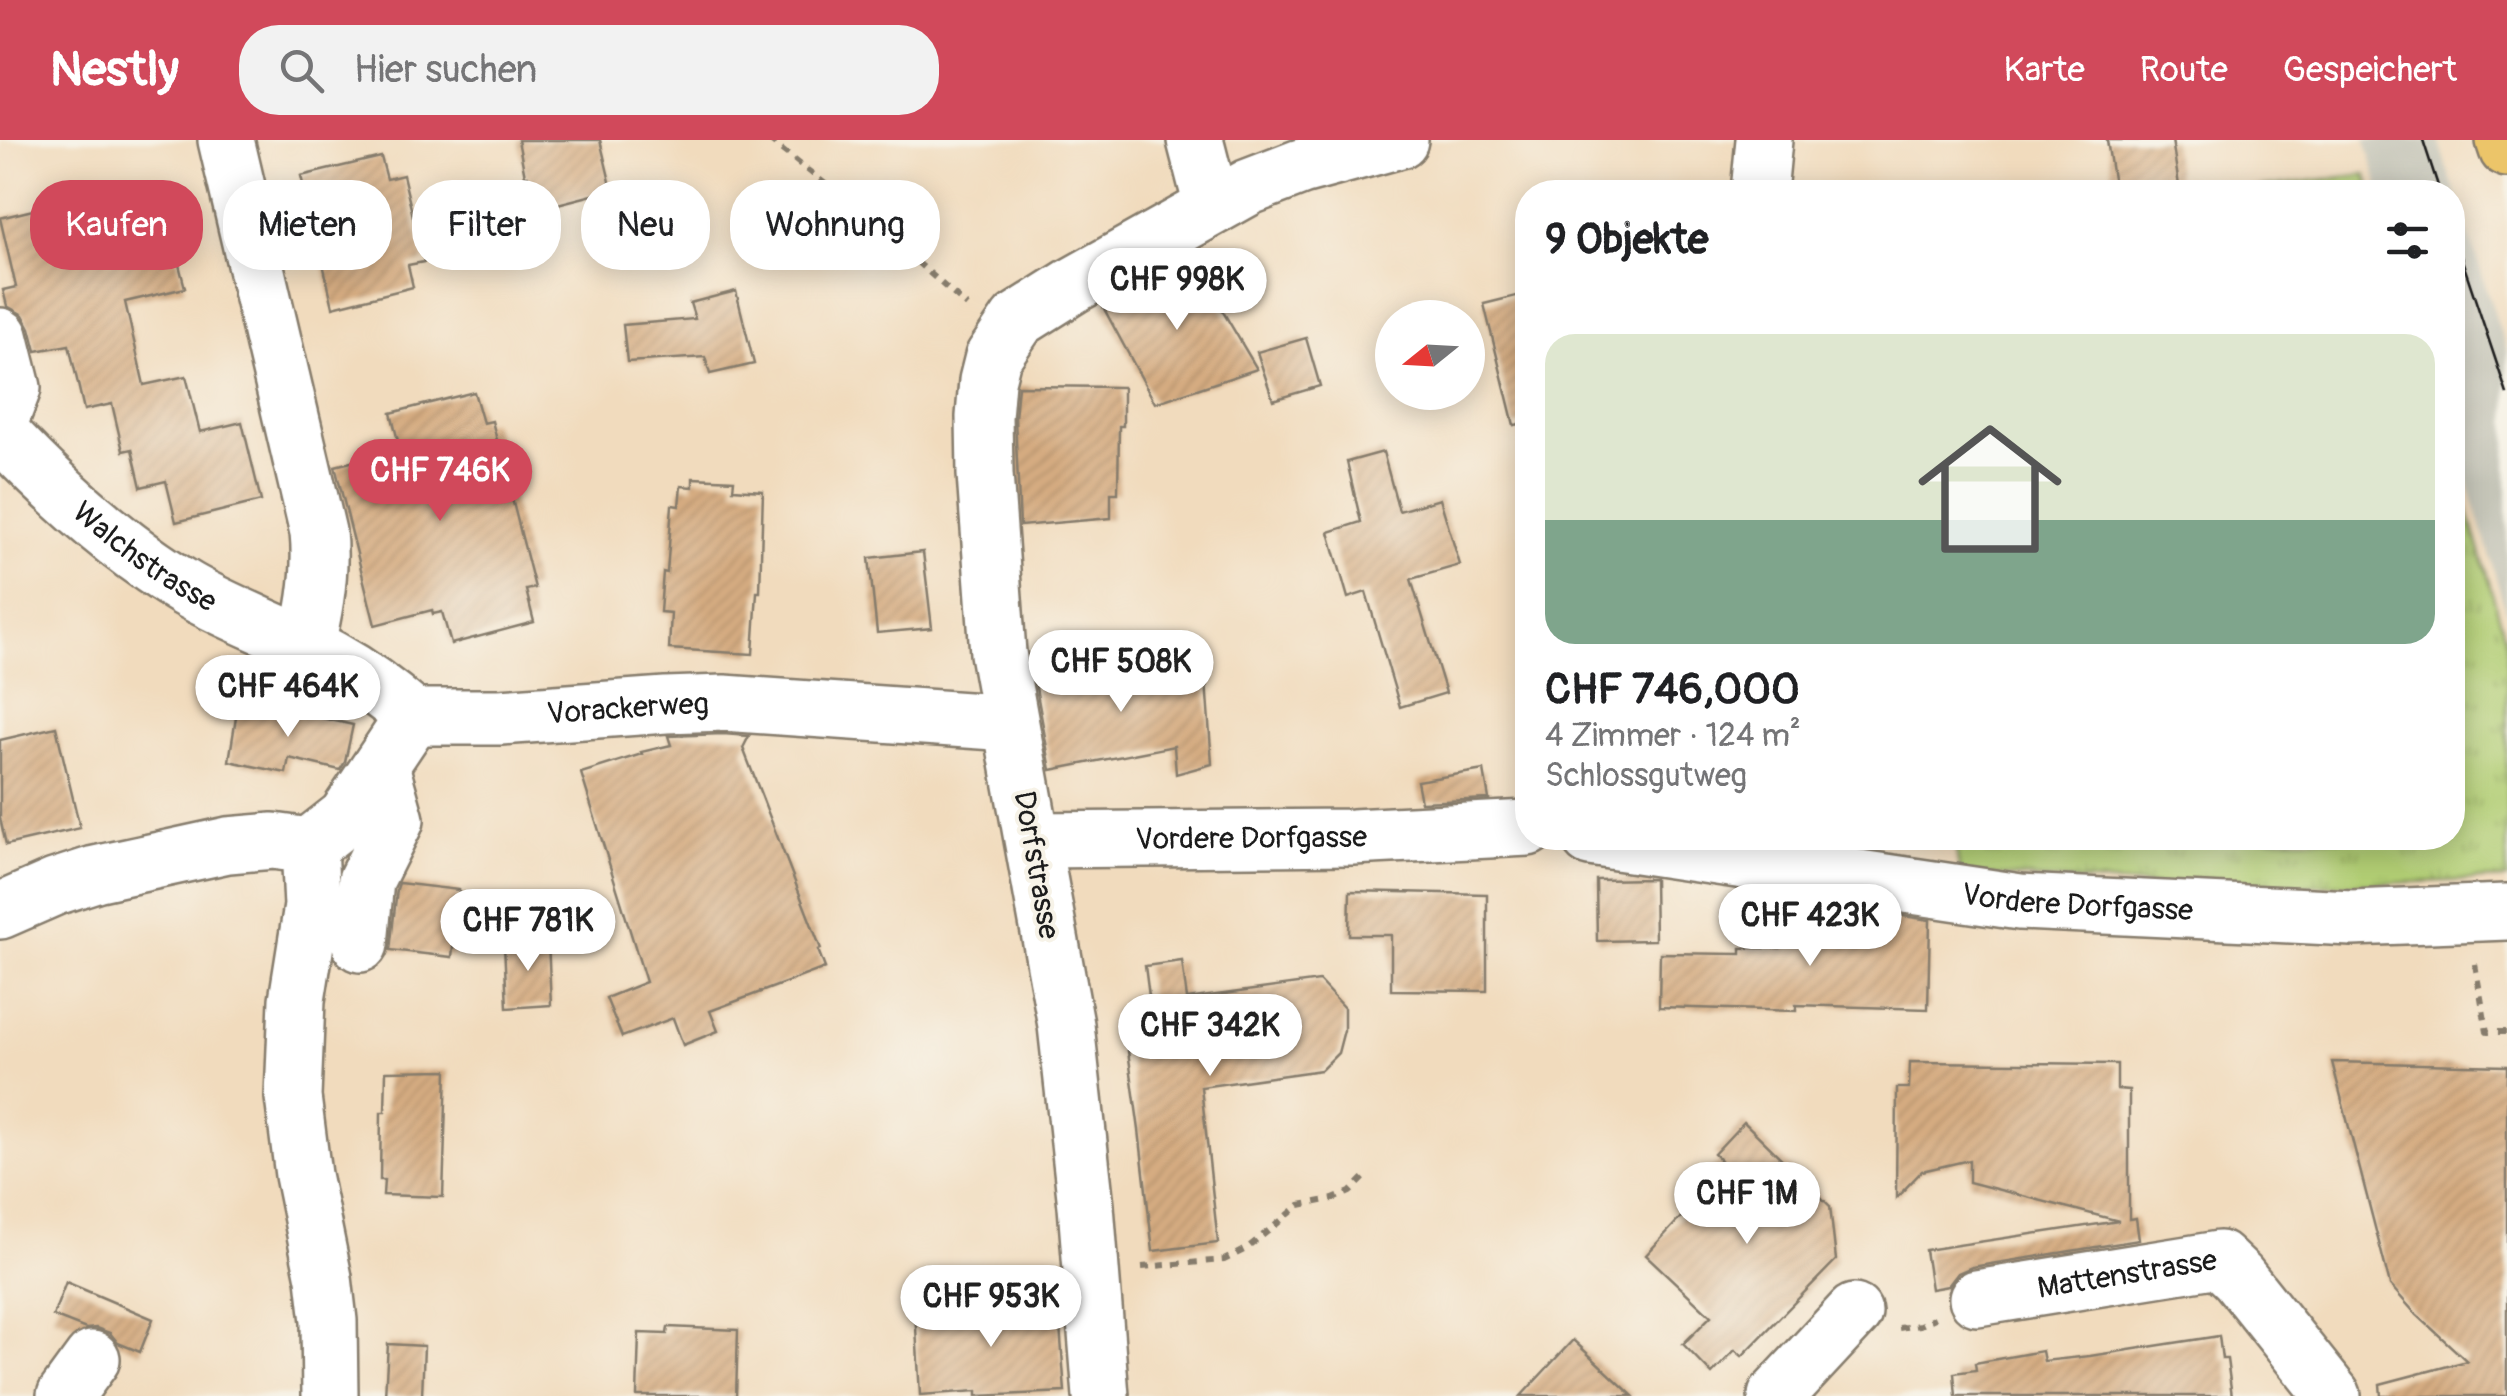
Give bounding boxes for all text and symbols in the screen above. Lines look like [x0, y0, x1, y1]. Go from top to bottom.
search box [239, 25, 939, 115]
text: Nestly [50, 40, 179, 100]
icon: search [274, 43, 329, 98]
text: Hier suchen [354, 46, 537, 94]
text: Karte [2004, 48, 2085, 92]
text: Route [2140, 48, 2228, 92]
text: Gespeichert [2283, 48, 2457, 92]
chip: Kaufen [30, 180, 203, 270]
chip: Mieten [223, 180, 392, 270]
chip: Filter [412, 180, 561, 270]
chip: Neu [581, 180, 710, 270]
chip: Wohnung [730, 180, 940, 270]
icon: filters [2380, 213, 2435, 268]
text: 9 Objekte [1545, 214, 1709, 266]
pin: CHF 998K [1074, 248, 1280, 333]
text: CHF 998K [1110, 260, 1244, 300]
north arrow [1375, 300, 1485, 410]
map controls [1375, 300, 1485, 410]
icon: home [1900, 399, 2080, 579]
pin: CHF 746K [337, 439, 543, 524]
text: CHF 746K [370, 451, 510, 491]
street label: Walchstrasse [65, 494, 223, 621]
pin: CHF 508K [1018, 630, 1224, 715]
text: CHF 508K [1051, 642, 1191, 682]
pin: CHF 464K [185, 655, 391, 740]
text: CHF 746,000 [1545, 664, 1800, 716]
text: CHF 464K [217, 667, 359, 707]
street label: Vorackerweg [545, 686, 709, 733]
text: 4 Zimmer · 124 m² [1545, 716, 1801, 756]
text: Schlossgutweg [1545, 756, 1747, 796]
street label: Dorfstrasse [1005, 788, 1068, 942]
street label: Vordere Dorfgasse [1135, 818, 1368, 858]
street label: Vordere Dorfgasse [1959, 876, 2194, 929]
pin: CHF 423K [1707, 884, 1913, 969]
pin: CHF 781K [425, 889, 631, 974]
text: CHF 423K [1741, 896, 1879, 936]
text: CHF 781K [462, 901, 594, 941]
pin: CHF 342K [1107, 994, 1313, 1079]
text: CHF 342K [1140, 1006, 1280, 1046]
pin: CHF 1M [1666, 1162, 1828, 1247]
text: CHF 1M [1696, 1174, 1798, 1214]
street label: Mattenstrasse [2035, 1242, 2220, 1307]
pin: CHF 953K [888, 1265, 1094, 1350]
text: CHF 953K [922, 1277, 1060, 1317]

